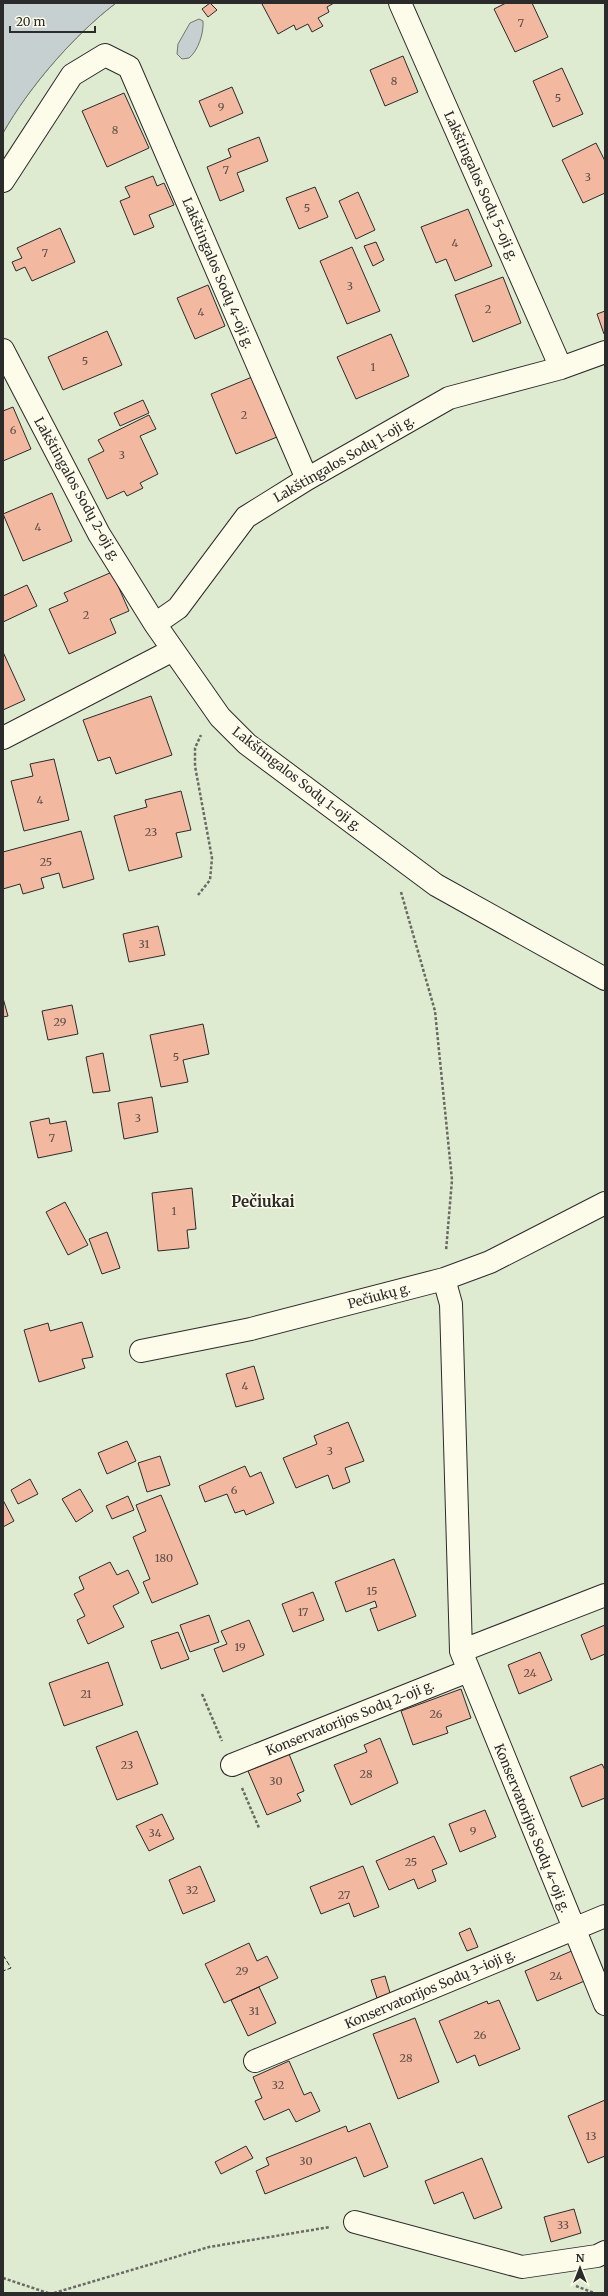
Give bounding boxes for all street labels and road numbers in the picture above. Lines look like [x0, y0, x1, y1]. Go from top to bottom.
street label: Lakštingalos Sodų 5-oji g. [440, 108, 522, 264]
street label: Lakštingalos Sodų 4-oji g. [179, 195, 257, 351]
street label: Lakštingalos Sodų 1-oji g. [271, 412, 417, 506]
street label: Lakštingalos Sodų 2-oji g. [30, 414, 124, 564]
street label: Lakštingalos Sodų 1-oji g. [229, 723, 365, 835]
street label: Pečiukų g. [346, 1279, 412, 1313]
street label: Konservatorijos Sodų 2-oji g. [263, 1676, 437, 1760]
street label: Konservatorijos Sodų 4-oji g. [490, 1741, 574, 1915]
street label: Konservatorijos Sodų 3-ioji g. [342, 1945, 518, 2033]

